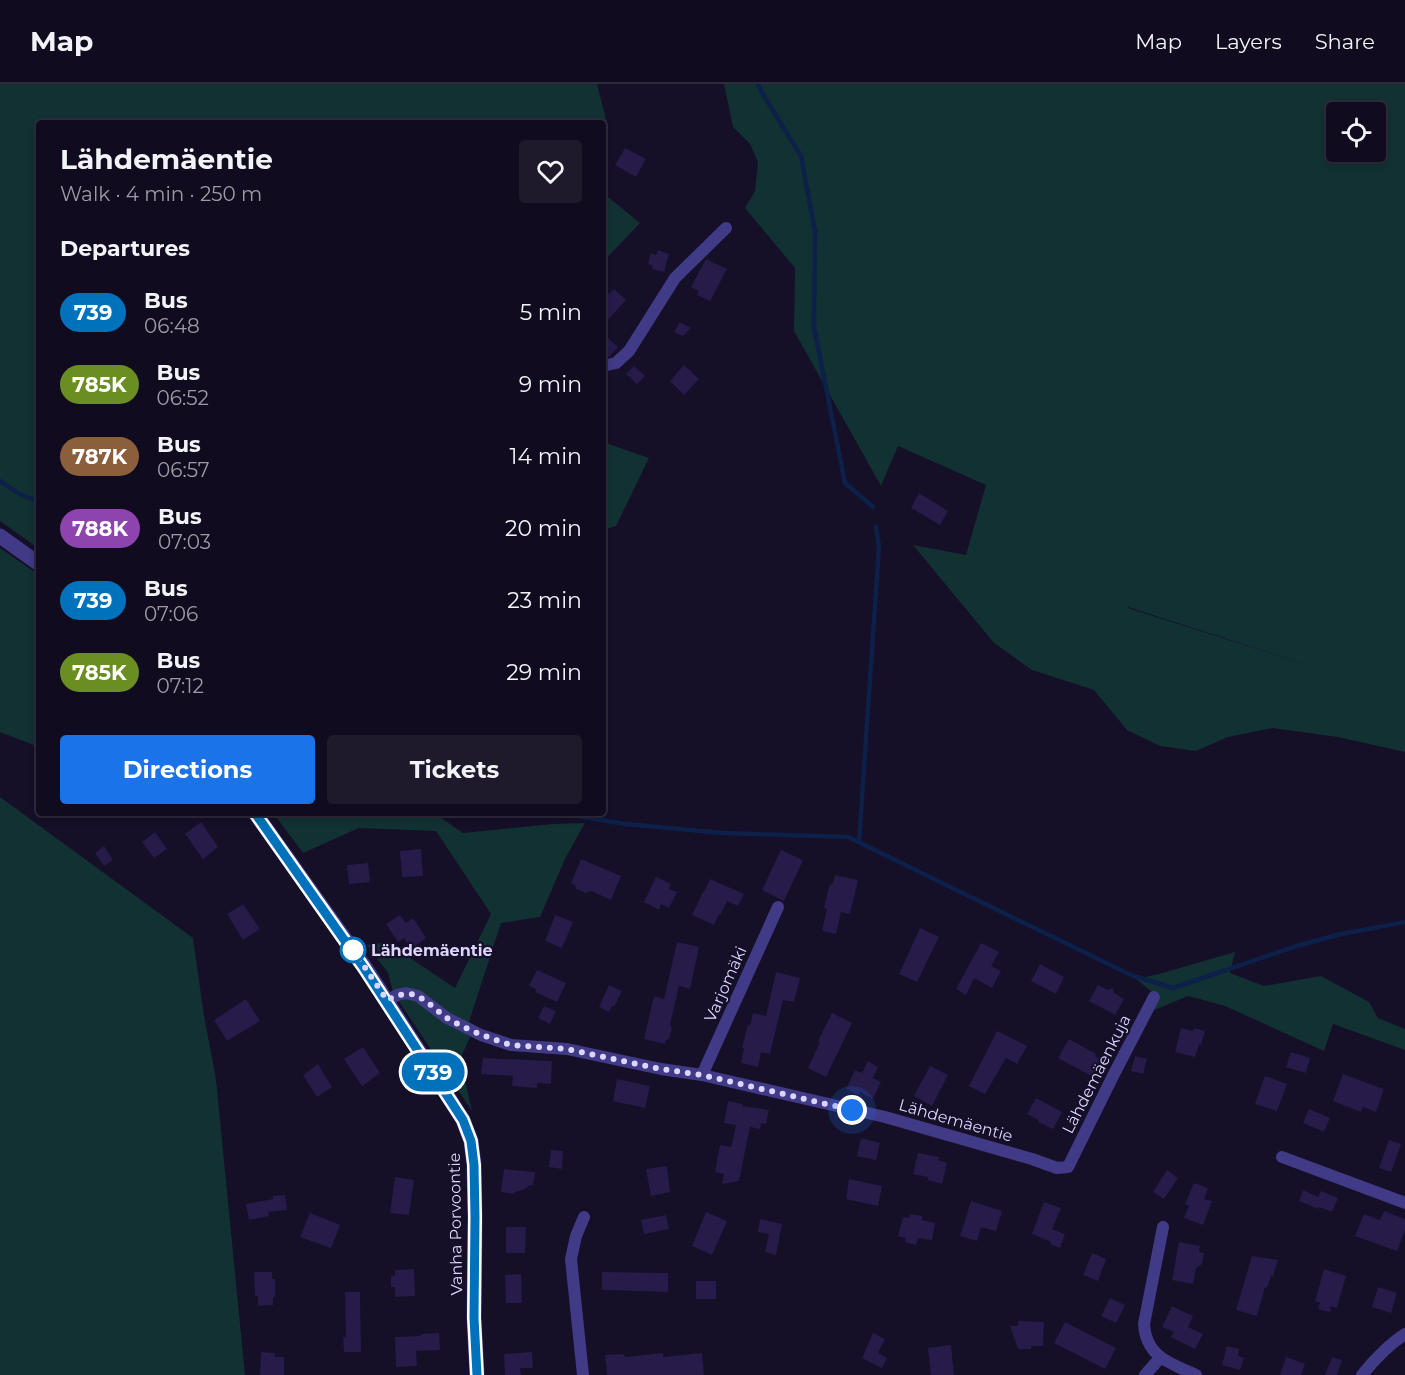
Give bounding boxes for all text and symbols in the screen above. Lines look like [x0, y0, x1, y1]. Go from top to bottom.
text: Map [30, 24, 93, 58]
text: Map [1135, 29, 1182, 54]
text: Layers [1215, 29, 1282, 54]
text: Share [1315, 29, 1375, 54]
map controls [1326, 102, 1386, 162]
button: locate [1326, 102, 1386, 162]
button: heart [519, 140, 582, 203]
text: Lähdemäentie [60, 142, 273, 176]
text: Walk · 4 min · 250 m [60, 182, 262, 206]
text: Departures [60, 235, 190, 262]
text: Bus [144, 287, 188, 314]
text: 5 min [520, 299, 582, 326]
text: 739 [74, 300, 112, 325]
text: 06:48 [144, 314, 200, 338]
text: Bus [157, 359, 200, 386]
text: 9 min [519, 371, 582, 398]
text: 785K [72, 372, 127, 397]
text: 06:52 [157, 386, 209, 410]
text: Bus [157, 431, 201, 458]
text: 14 min [510, 443, 582, 470]
text: 787K [72, 444, 127, 469]
text: 06:57 [157, 458, 210, 482]
text: Bus [158, 503, 202, 530]
text: 20 min [505, 515, 582, 542]
text: 788K [72, 516, 128, 541]
text: 07:03 [158, 530, 211, 554]
text: Bus [144, 575, 188, 602]
text: 23 min [507, 587, 582, 614]
text: 739 [74, 588, 112, 613]
text: 07:06 [144, 602, 198, 626]
text: Bus [157, 647, 200, 674]
text: 29 min [506, 659, 582, 686]
text: 785K [72, 660, 127, 685]
text: 07:12 [157, 674, 204, 698]
button: Directions [60, 735, 315, 804]
button: Tickets [327, 735, 582, 804]
marker: Lähdemäentie [340, 937, 366, 963]
place label: Lähdemäentie [371, 941, 493, 960]
street label: Varjomäki [700, 943, 751, 1025]
street label: Lähdemäenkuja [1058, 1012, 1135, 1137]
line badge: 739 [398, 1052, 468, 1092]
text: 739 [414, 1060, 452, 1085]
your location [837, 1095, 867, 1125]
street label: Lähdemäentie [897, 1095, 1015, 1146]
street label: Vanha Porvoontie [445, 1152, 466, 1296]

